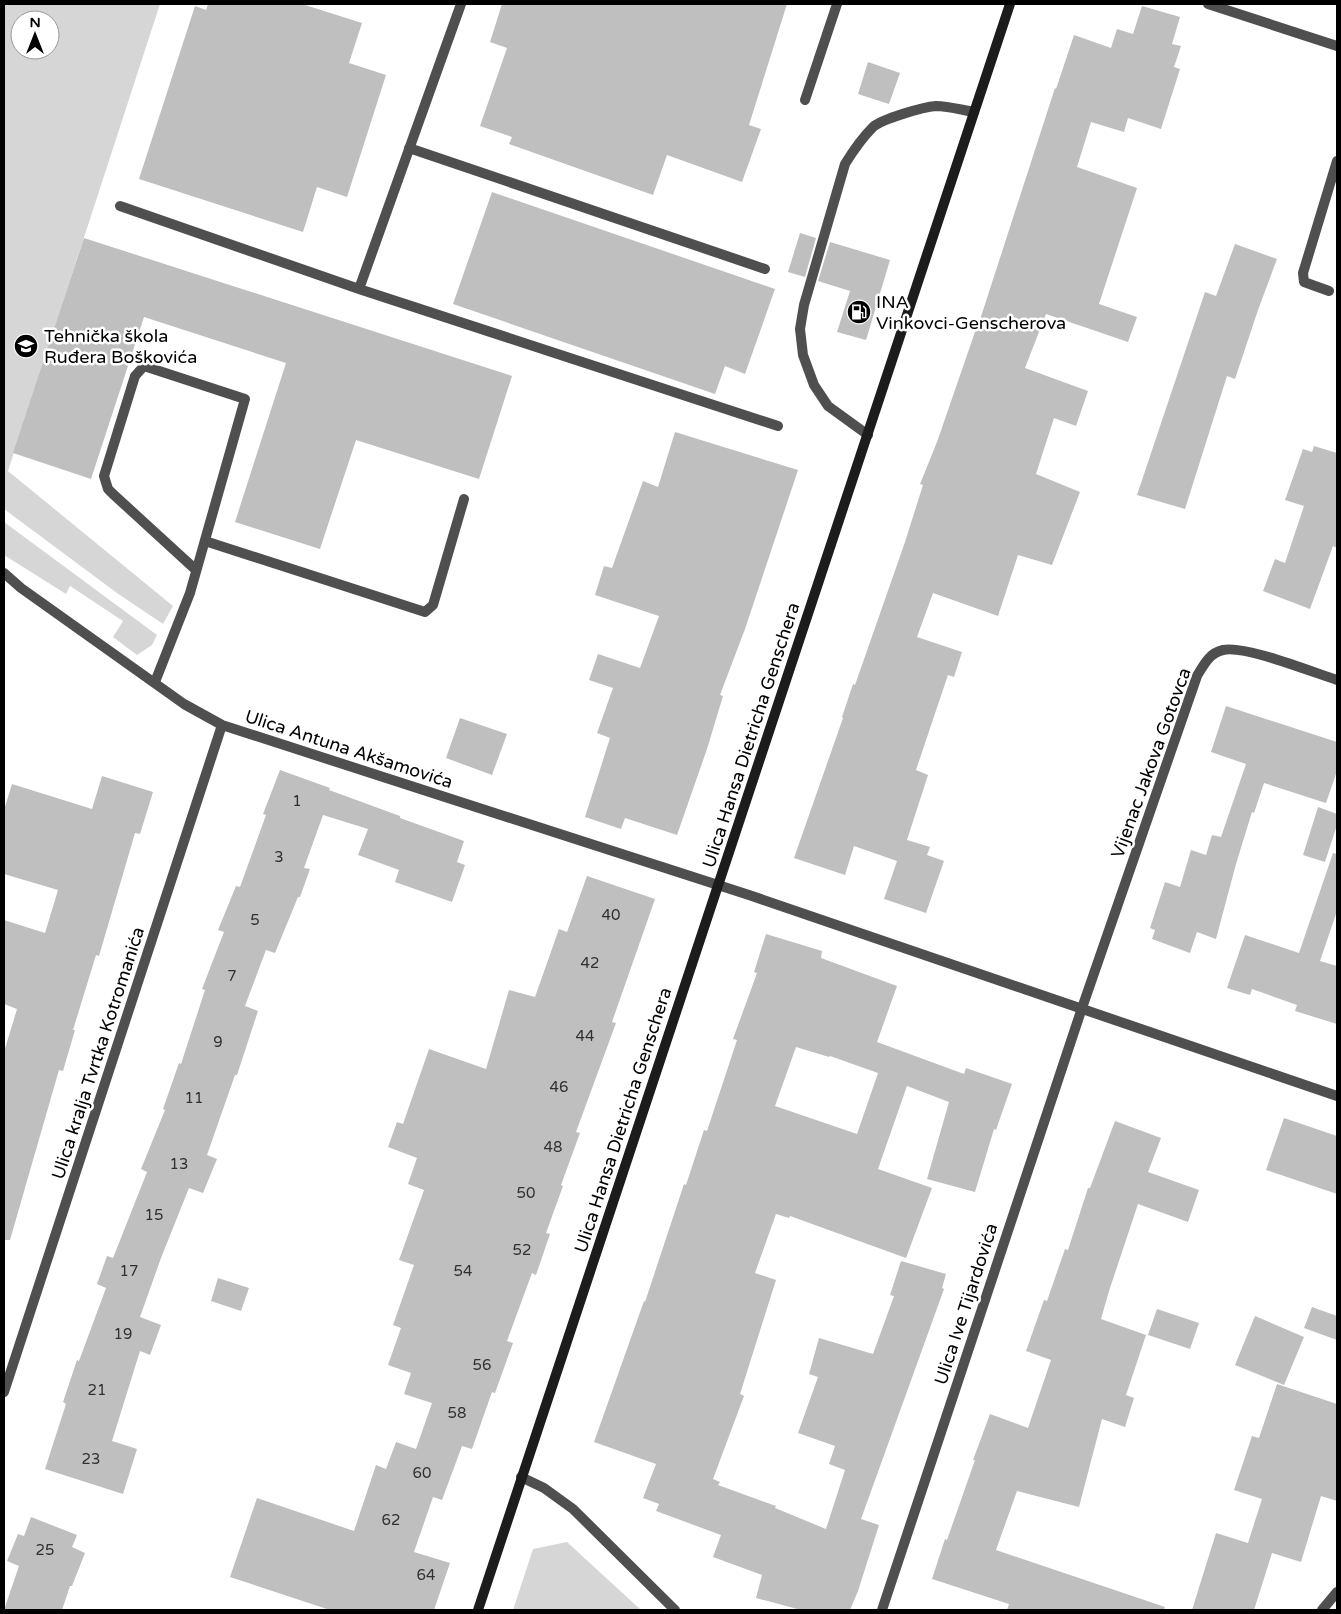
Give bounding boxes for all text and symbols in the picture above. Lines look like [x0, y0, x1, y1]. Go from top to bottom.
north arrow [10, 10, 60, 60]
text: N [29, 14, 41, 31]
place label: INA Vinkovci-Genscherova [876, 291, 1066, 334]
fuel station icon: INA Vinkovci-Genscherova [846, 299, 872, 325]
place label: Tehnička škola Ruđera Boškovića [44, 325, 197, 368]
school or university icon: Tehnička škola Ruđera Boškovića [13, 333, 39, 359]
street label: Ulica Hansa Dietricha Genschera [698, 600, 804, 870]
street label: Vijenac Jakova Gotovca [1106, 665, 1196, 861]
street label: Ulica Antuna Akšamovića [242, 705, 456, 793]
house number: 1 [292, 792, 302, 810]
house number: 3 [274, 848, 284, 866]
house number: 40 [602, 906, 620, 924]
house number: 5 [250, 911, 260, 929]
street label: Ulica kralja Tvrtka Kotromanića [47, 924, 149, 1182]
house number: 42 [581, 954, 599, 972]
house number: 7 [227, 967, 237, 985]
street label: Ulica Hansa Dietricha Genschera [570, 985, 676, 1255]
house number: 44 [576, 1027, 594, 1045]
house number: 9 [213, 1033, 223, 1051]
house number: 46 [550, 1078, 568, 1096]
house number: 11 [185, 1089, 203, 1107]
house number: 48 [544, 1138, 562, 1156]
house number: 13 [170, 1155, 188, 1173]
house number: 50 [517, 1184, 535, 1202]
house number: 15 [145, 1206, 163, 1224]
street label: Ulica Ive Tijardovića [930, 1220, 1002, 1388]
house number: 52 [513, 1241, 531, 1259]
house number: 17 [120, 1262, 138, 1280]
house number: 54 [454, 1262, 472, 1280]
house number: 19 [114, 1325, 132, 1343]
house number: 56 [473, 1356, 491, 1374]
house number: 21 [88, 1381, 106, 1399]
house number: 58 [448, 1404, 466, 1422]
house number: 23 [82, 1450, 100, 1468]
house number: 60 [413, 1464, 431, 1482]
house number: 62 [382, 1511, 400, 1529]
house number: 25 [36, 1541, 54, 1559]
house number: 64 [417, 1566, 435, 1584]

